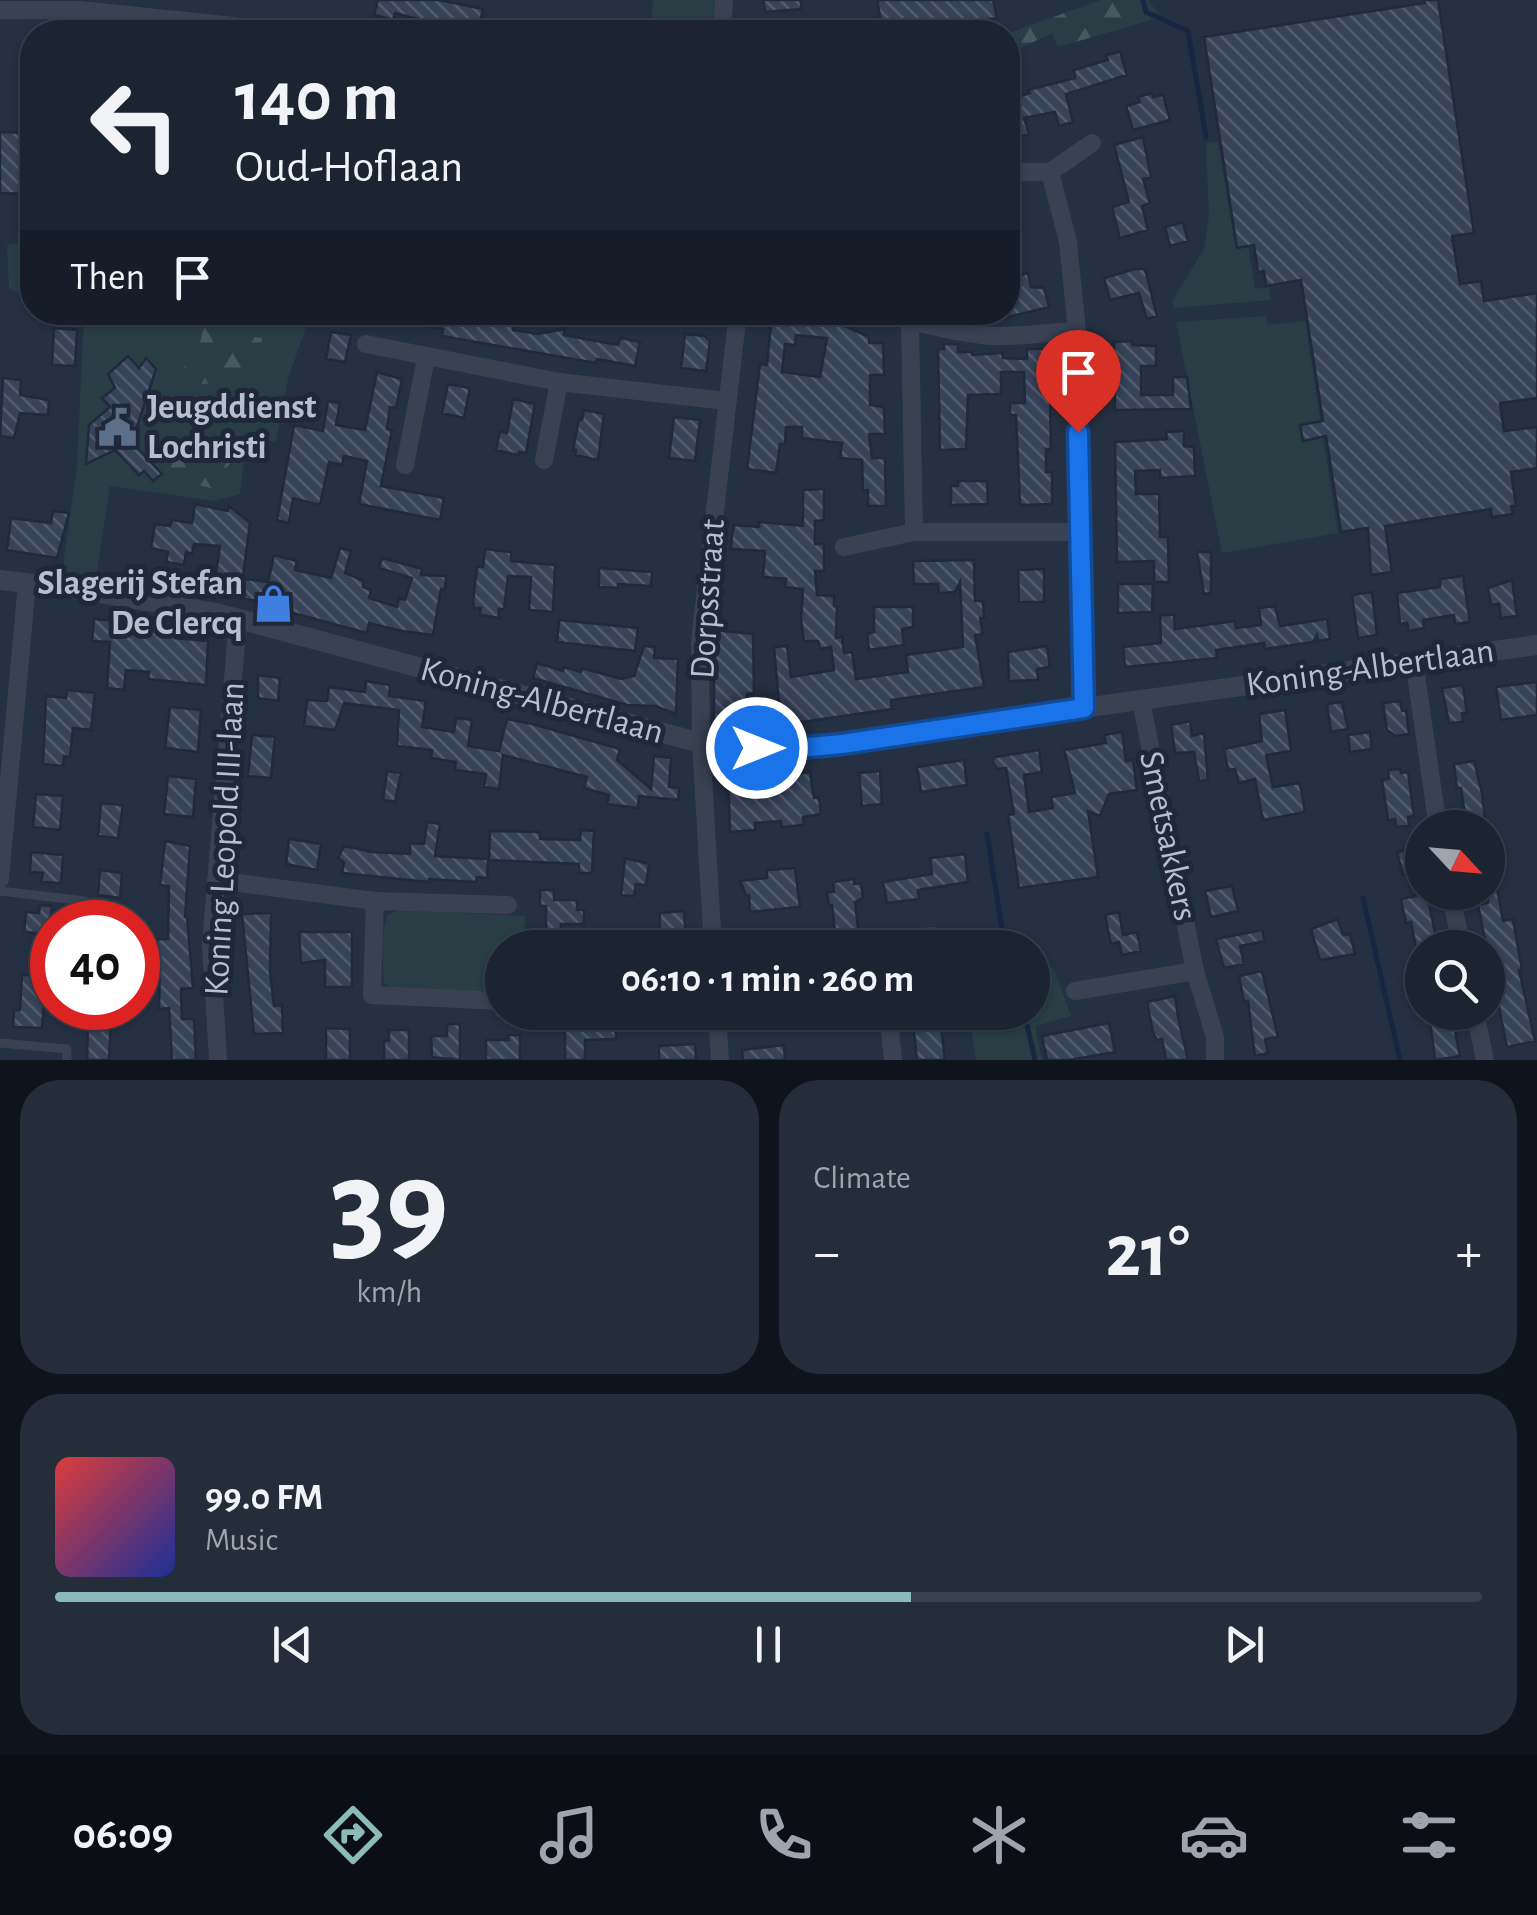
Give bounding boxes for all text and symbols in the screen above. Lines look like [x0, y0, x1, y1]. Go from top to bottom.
icon: left [70, 60, 200, 190]
text: 140 m [235, 63, 399, 133]
text: Oud-Hoflaan [235, 145, 463, 190]
icon: arrive [165, 250, 220, 305]
text: Then [70, 259, 145, 297]
pin [1036, 330, 1121, 433]
icon: arrive [1051, 345, 1106, 400]
place label: Jeugddienst Lochristi [147, 390, 317, 465]
public building icon: Jeugddienst Lochristi [96, 406, 138, 448]
street label: Dorpsstraat [685, 518, 731, 680]
place label: Slagerij Stefan De Clercq [37, 566, 243, 641]
shop icon: Slagerij Stefan De Clercq [252, 582, 294, 624]
street label: Koning-Albertlaan [1244, 633, 1496, 703]
street label: Koning-Albertlaan [417, 652, 667, 750]
street label: Koning Leopold III-laan [199, 681, 251, 997]
position arrow [705, 696, 809, 800]
street label: Smetsakkers [1133, 748, 1203, 924]
north arrow [1405, 810, 1505, 910]
map controls [1405, 810, 1505, 1030]
speed limit sign: 40 [30, 900, 160, 1030]
button: search [1405, 930, 1505, 1030]
text: 06:10 · 1 min · 260 m [621, 961, 914, 999]
text: 39 [330, 1143, 449, 1273]
text: Climate [814, 1162, 911, 1194]
text: 21° [1106, 1215, 1190, 1290]
text: − [814, 1226, 840, 1281]
text: + [1456, 1226, 1482, 1281]
text: km/h [356, 1276, 422, 1308]
text: 99.0 FM [205, 1479, 323, 1517]
text: Music [205, 1524, 278, 1556]
icon: previous [265, 1617, 320, 1672]
icon: pause [741, 1617, 796, 1672]
icon: next [1217, 1617, 1272, 1672]
icon: directions [318, 1800, 388, 1870]
icon: music [534, 1800, 604, 1870]
icon: phone [749, 1800, 819, 1870]
icon: climate [964, 1800, 1034, 1870]
icon: car [1179, 1800, 1249, 1870]
icon: filters [1394, 1800, 1464, 1870]
text: 06:09 [73, 1812, 173, 1857]

